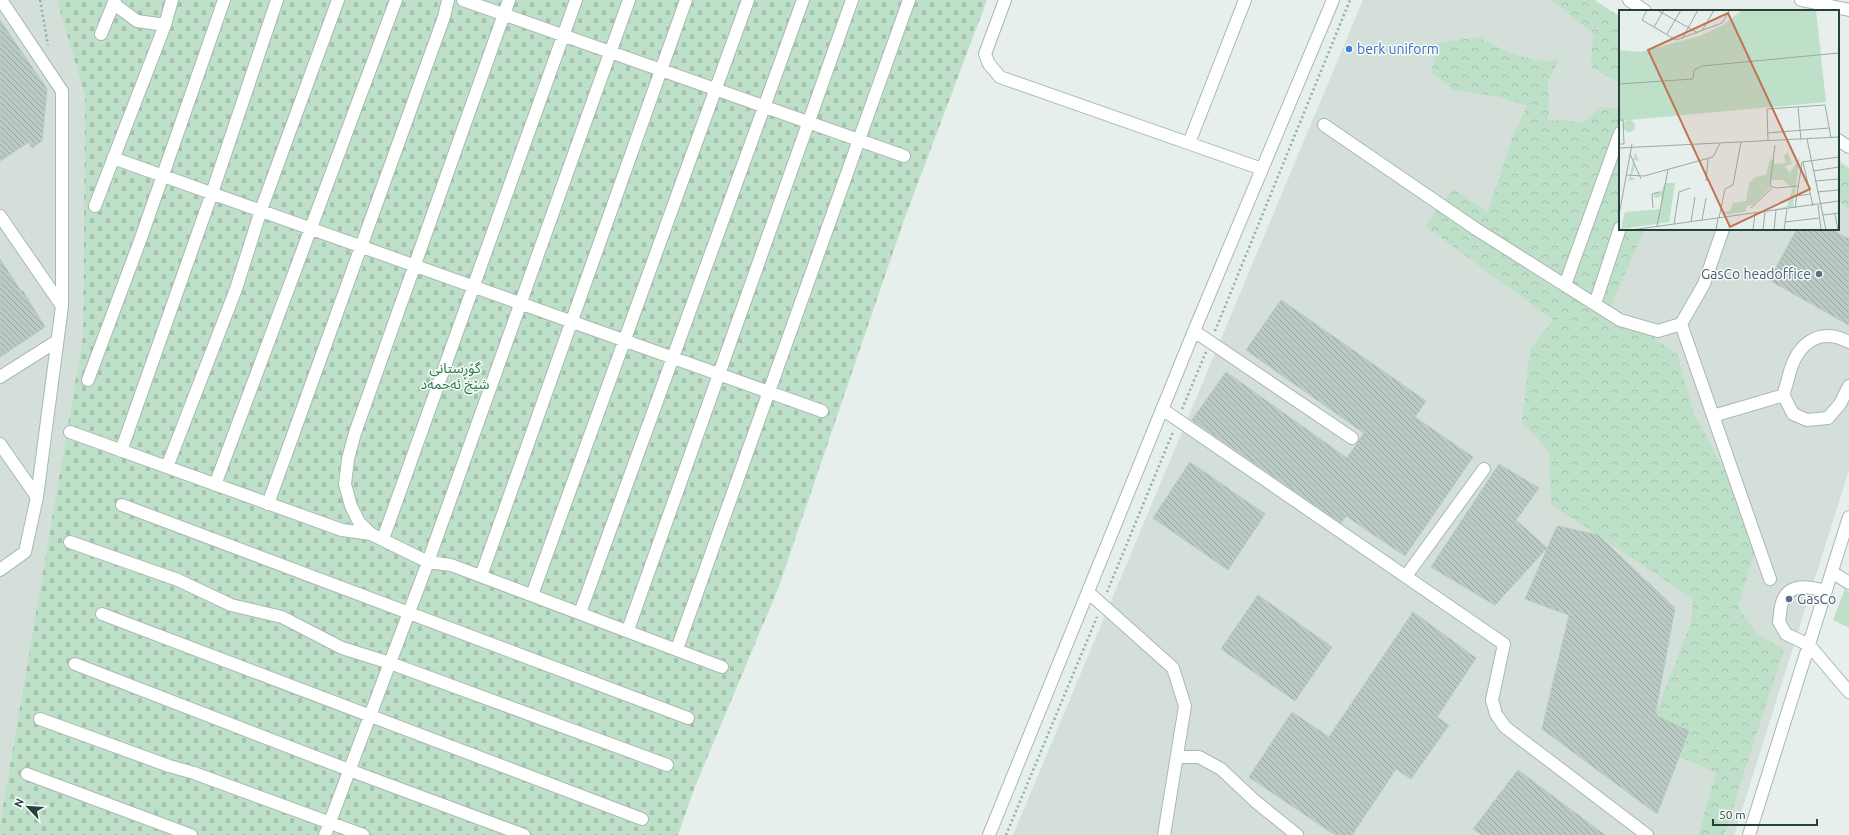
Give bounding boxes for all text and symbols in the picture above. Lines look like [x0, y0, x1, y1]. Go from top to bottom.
inset map [1619, 10, 1839, 230]
place label: berk uniform [1357, 41, 1439, 57]
marker: berk uniform [1344, 44, 1354, 54]
place label: GasCo headoffice [1701, 266, 1811, 282]
marker: GasCo headoffice [1814, 269, 1824, 279]
park label: گۆڕستانی شێخ ئەحمەد [421, 360, 489, 395]
place label: GasCo [1797, 591, 1836, 607]
marker: GasCo [1784, 594, 1794, 604]
north arrow [8, 787, 48, 827]
text: N [12, 797, 26, 809]
scale bar [1713, 801, 1817, 827]
text: 50 m [1719, 808, 1746, 821]

